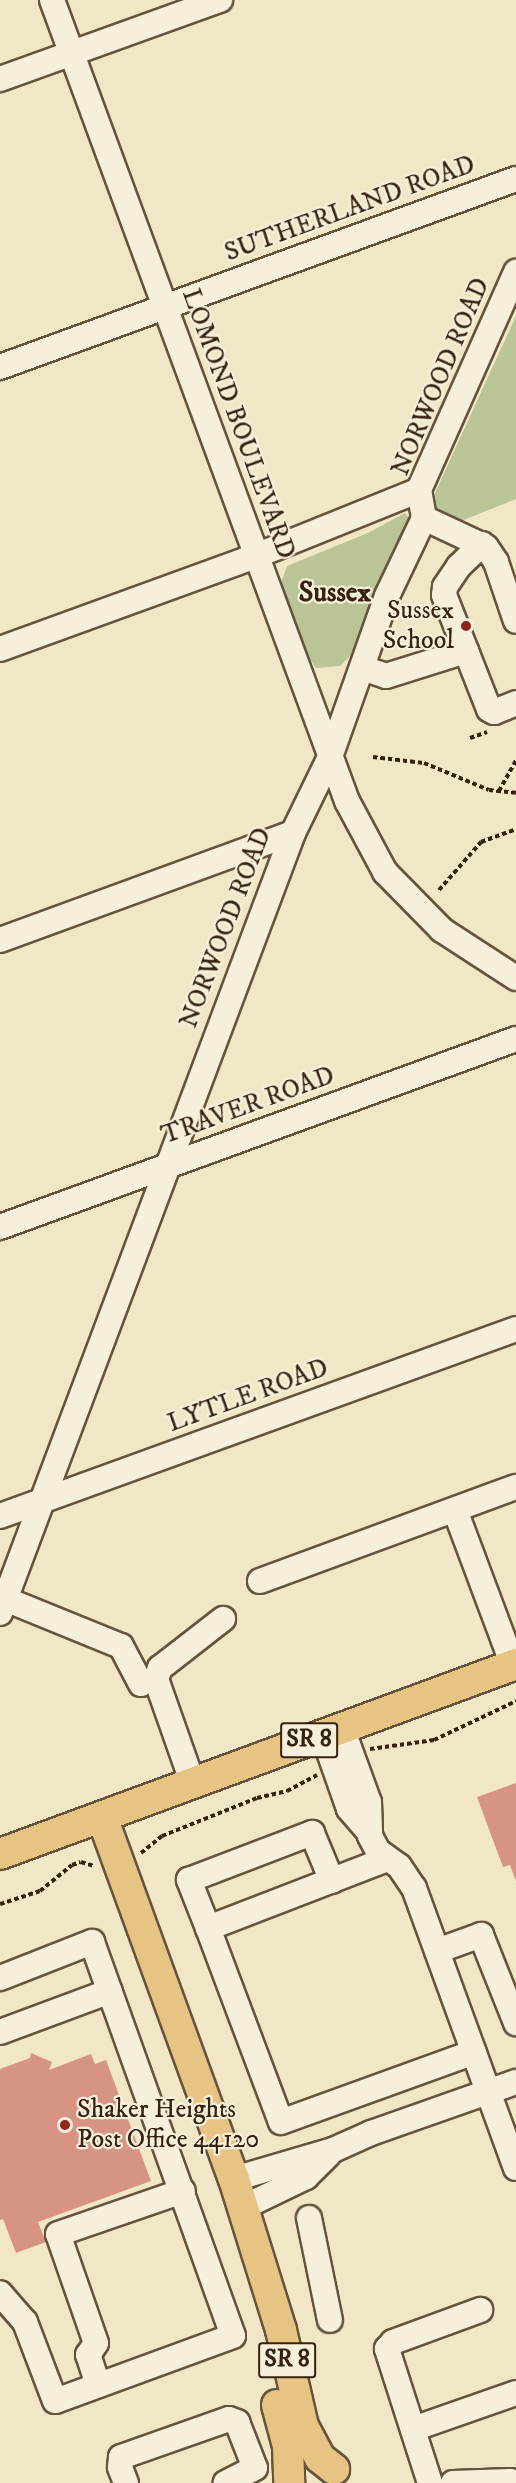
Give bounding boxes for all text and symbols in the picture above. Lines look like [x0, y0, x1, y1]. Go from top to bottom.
street label: SUTHERLAND ROAD [221, 149, 479, 269]
street label: NORWOOD ROAD [385, 273, 497, 481]
street label: LOMOND BOULEVARD [175, 285, 301, 563]
district label: Sussex [299, 576, 371, 610]
place label: Sussex School [383, 595, 454, 656]
marker: Sussex School [459, 619, 473, 633]
street label: NORWOOD ROAD [173, 823, 279, 1033]
street label: TRAVER ROAD [157, 1060, 339, 1152]
street label: LYTLE ROAD [163, 1353, 333, 1439]
road number: SR 8 [279, 1719, 339, 1761]
place label: Shaker Heights Post Office 44120 [77, 2094, 259, 2156]
marker: Shaker Heights Post Office 44120 [58, 2118, 72, 2132]
road number: SR 8 [257, 2339, 317, 2381]

